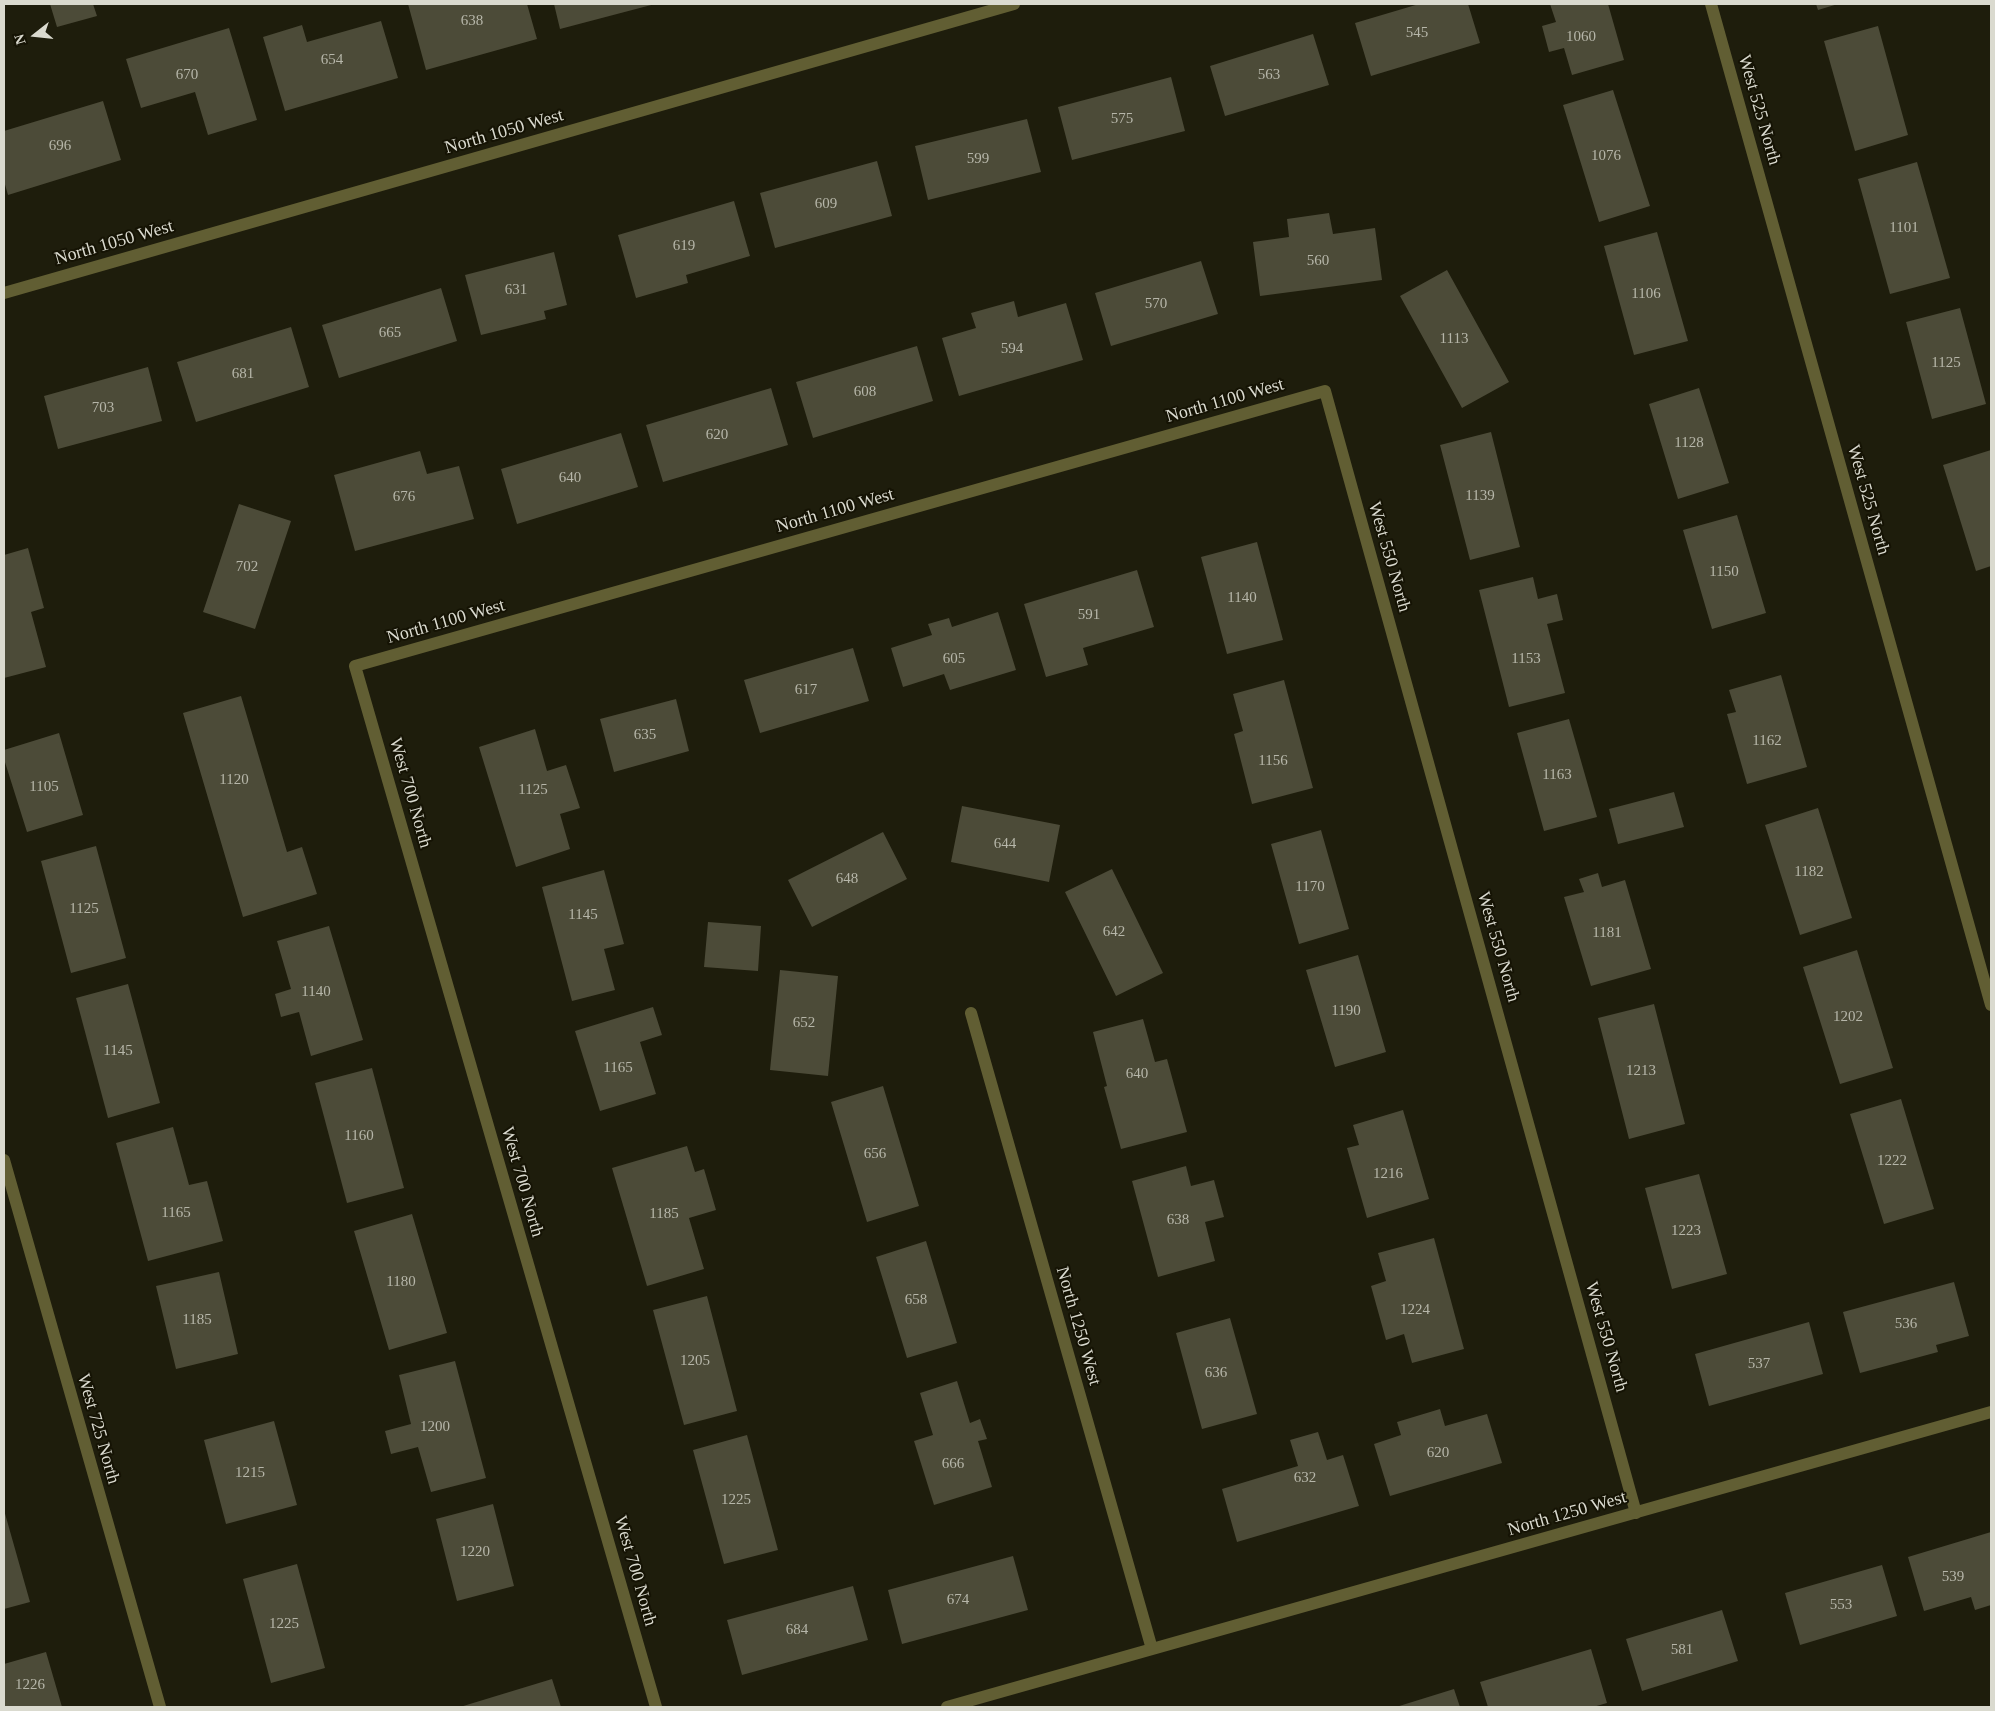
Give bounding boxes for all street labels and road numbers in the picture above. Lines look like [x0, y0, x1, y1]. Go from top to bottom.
street label: West 525 North [1733, 52, 1785, 168]
street label: North 1050 West [442, 105, 566, 159]
street label: North 1050 West [52, 216, 176, 270]
street label: North 1100 West [1163, 374, 1287, 428]
street label: West 525 North [1842, 442, 1894, 558]
street label: North 1100 West [773, 484, 897, 538]
street label: West 550 North [1363, 499, 1415, 615]
street label: North 1100 West [384, 595, 508, 649]
street label: West 700 North [384, 735, 436, 851]
street label: West 550 North [1472, 889, 1524, 1005]
street label: West 700 North [496, 1124, 548, 1240]
street label: North 1250 West [1051, 1264, 1105, 1388]
street label: West 550 North [1580, 1279, 1632, 1395]
street label: West 725 North [72, 1371, 124, 1487]
street label: North 1250 West [1505, 1487, 1629, 1541]
street label: West 700 North [609, 1513, 661, 1629]

